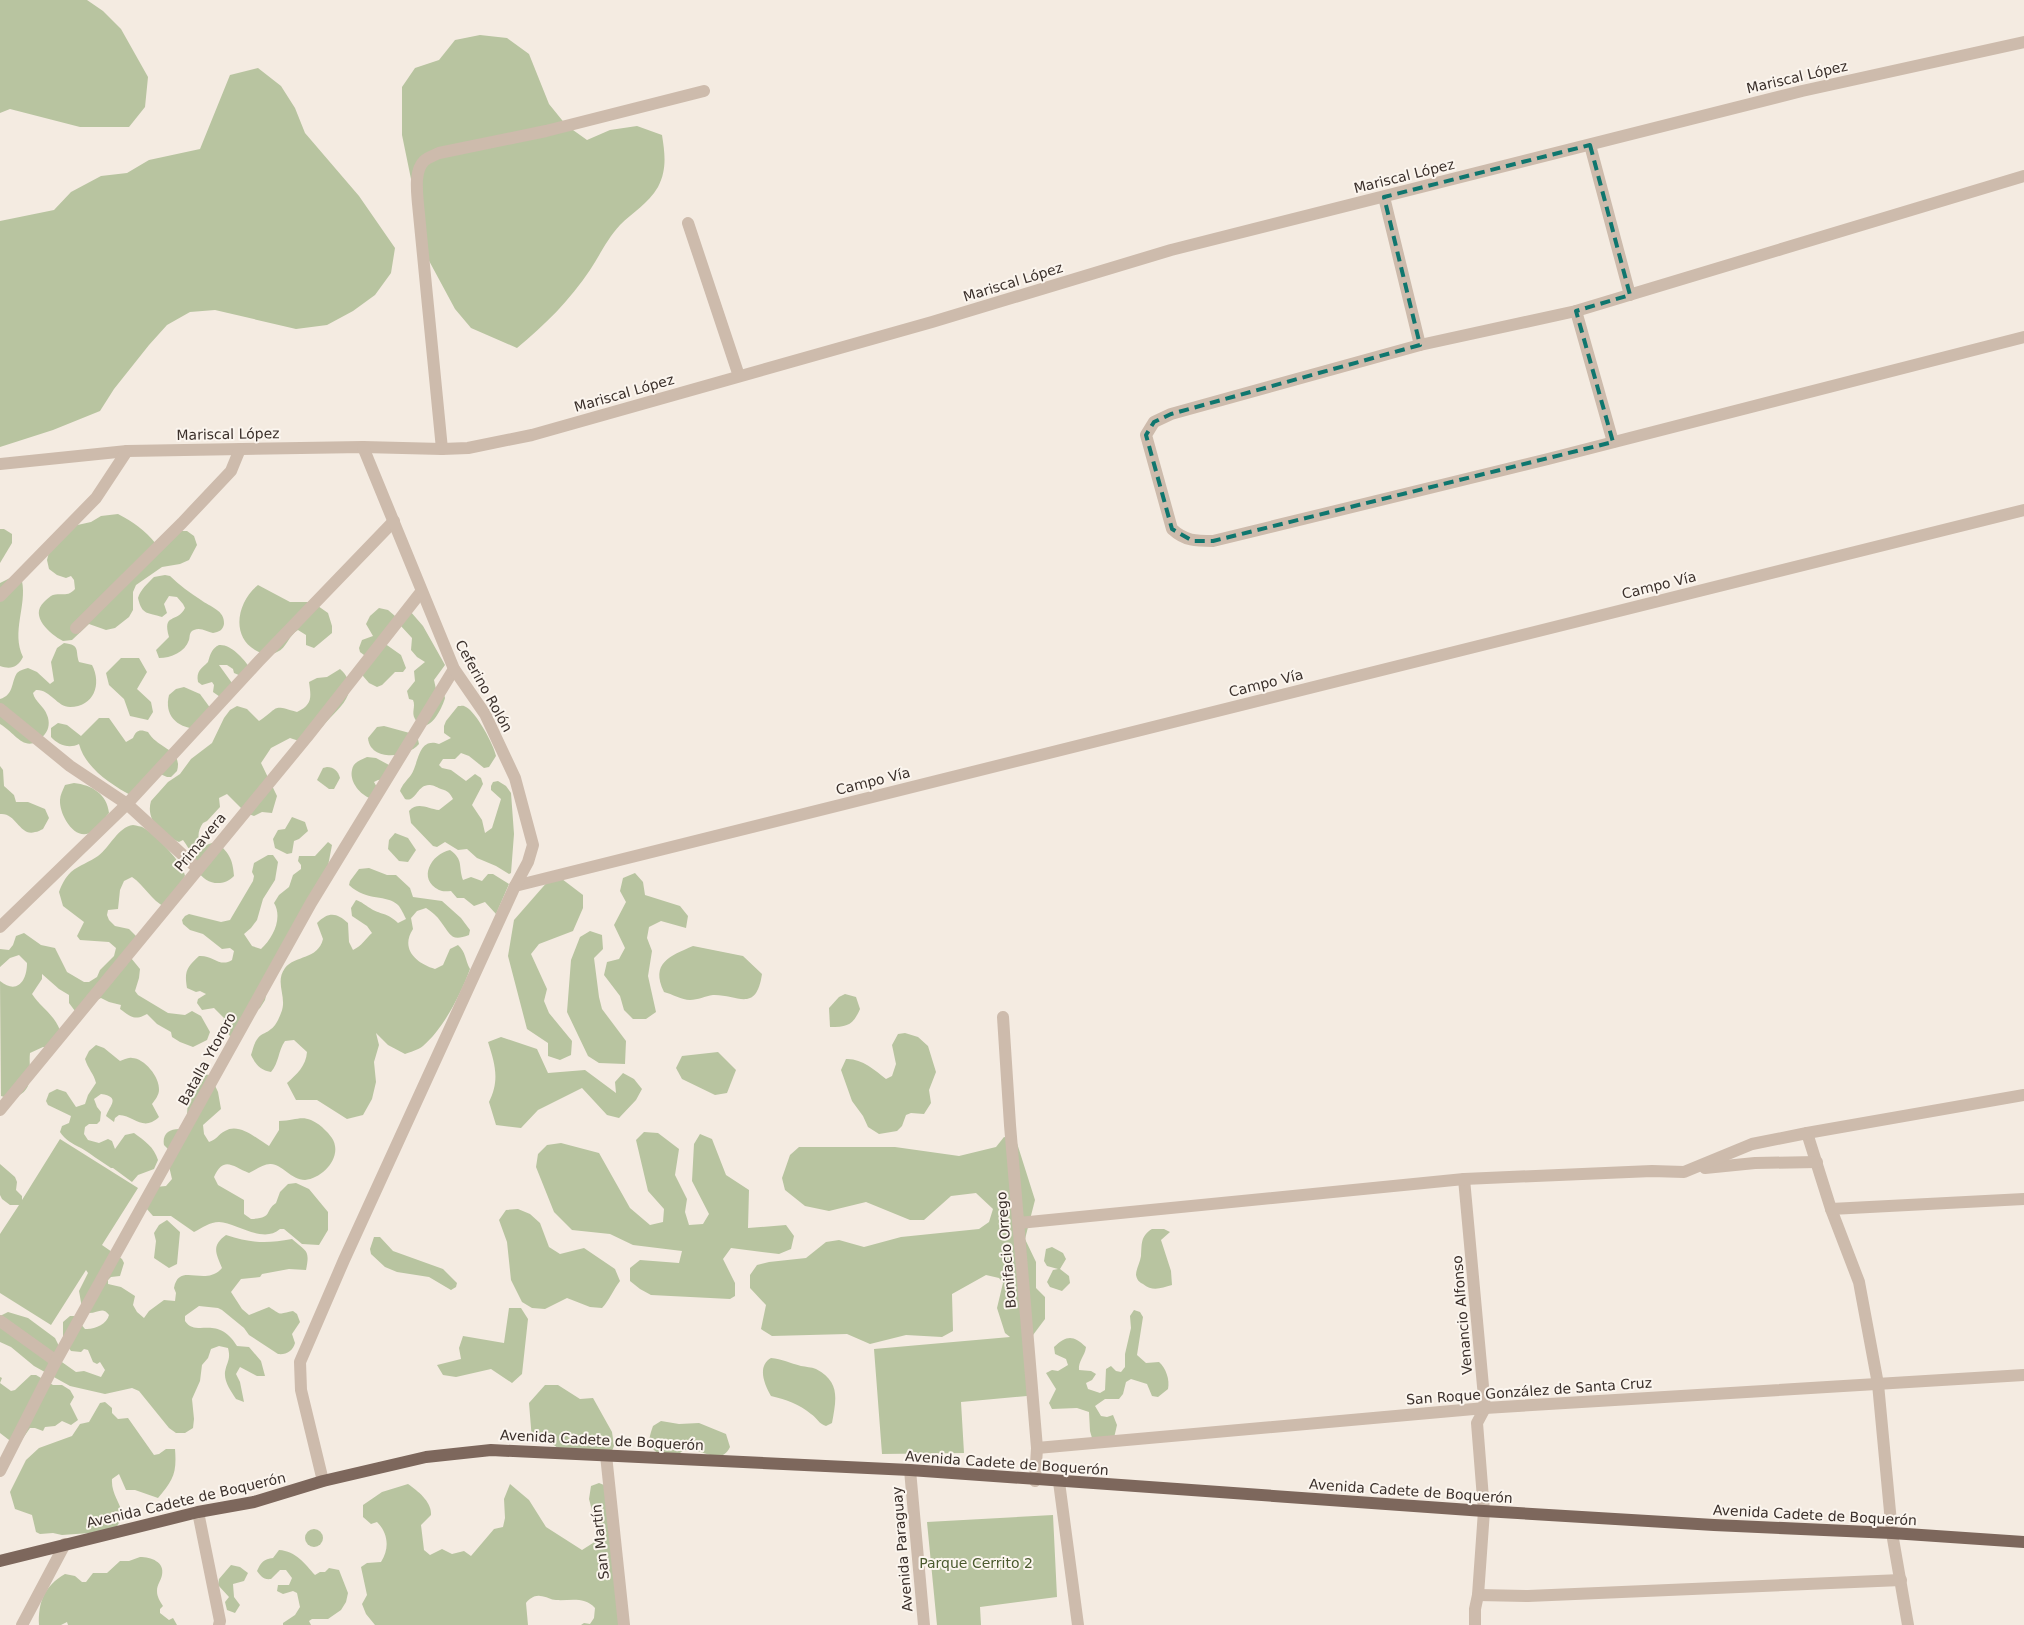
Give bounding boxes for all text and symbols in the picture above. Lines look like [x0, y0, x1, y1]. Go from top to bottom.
street label: Mariscal López [1745, 58, 1849, 96]
street label: Mariscal López [1352, 156, 1456, 196]
street label: Mariscal López [961, 259, 1065, 305]
street label: Mariscal López [572, 371, 676, 415]
street label: Mariscal López [176, 425, 280, 443]
street label: Campo Vía [1620, 568, 1698, 602]
street label: Ceferino Rolón [452, 637, 516, 735]
street label: Campo Vía [1227, 666, 1305, 700]
street label: Campo Vía [834, 764, 912, 798]
street label: Primavera [171, 810, 229, 874]
street label: Batalla Ytororo [175, 1010, 239, 1108]
street label: Bonifacio Orrego [993, 1191, 1019, 1309]
street label: Venancio Alfonso [1449, 1255, 1475, 1375]
street label: San Roque González de Santa Cruz [1406, 1374, 1652, 1408]
street label: Avenida Cadete de Boquerón [500, 1427, 704, 1453]
street label: Avenida Cadete de Boquerón [905, 1448, 1109, 1478]
street label: Avenida Cadete de Boquerón [85, 1469, 287, 1531]
street label: Avenida Cadete de Boquerón [1309, 1476, 1513, 1506]
street label: Avenida Paraguay [889, 1486, 915, 1612]
street label: Avenida Cadete de Boquerón [1713, 1502, 1917, 1528]
street label: San Martín [588, 1504, 612, 1580]
park label: Parque Cerrito 2 [919, 1555, 1033, 1571]

